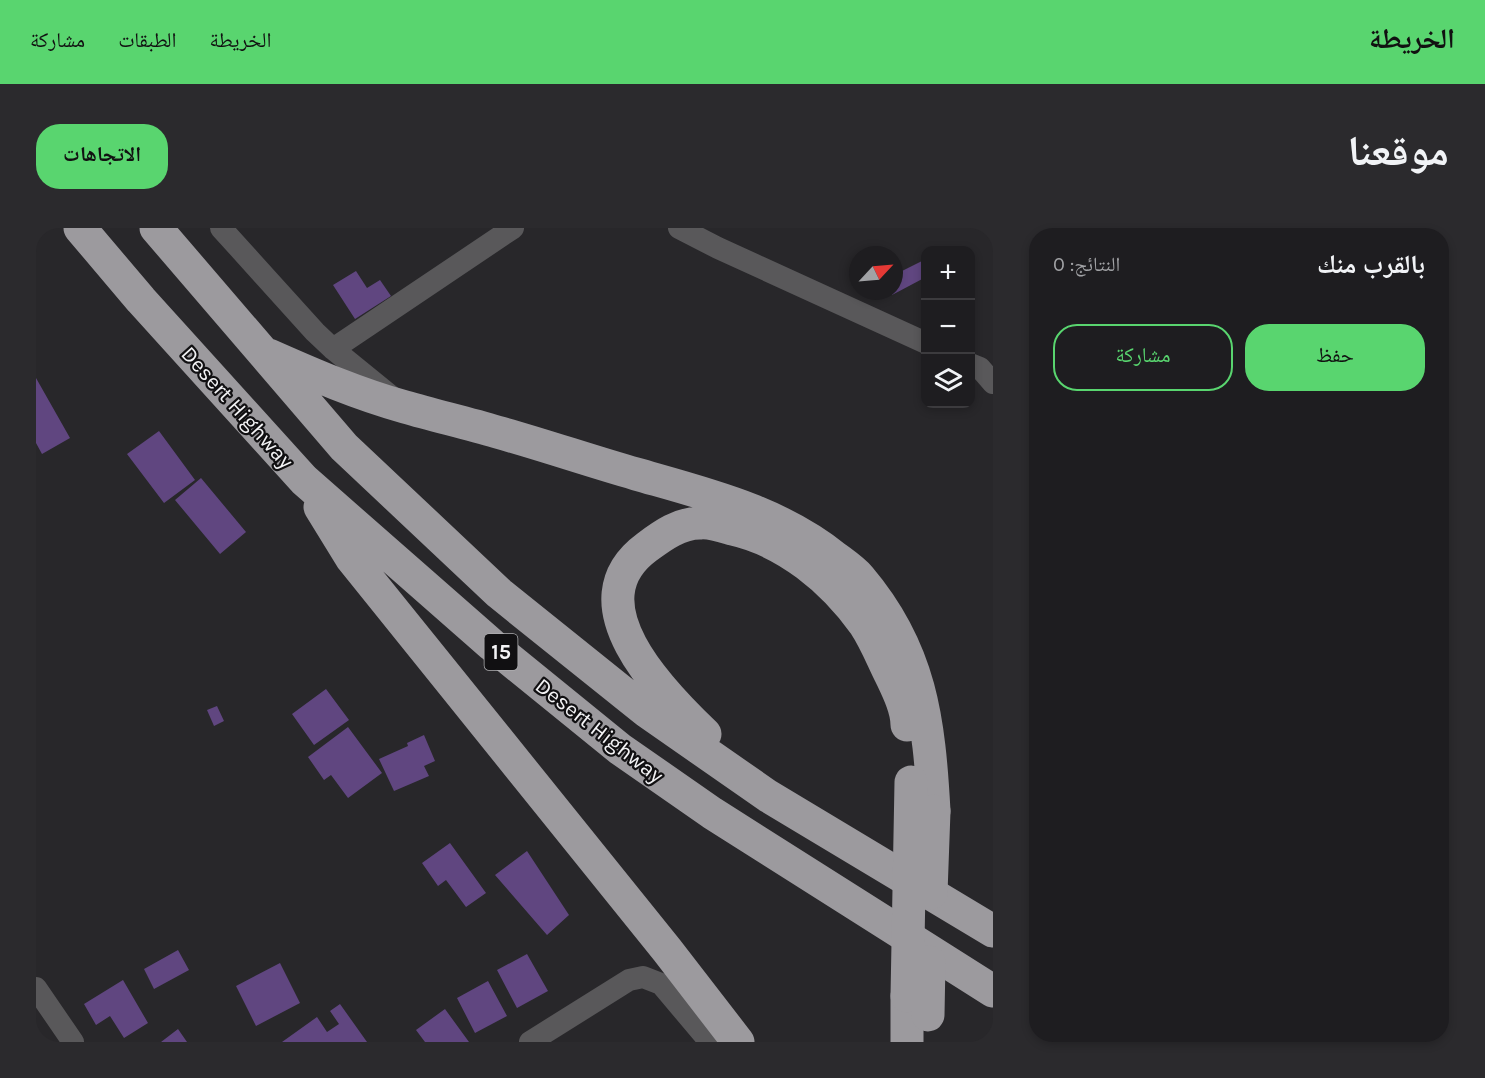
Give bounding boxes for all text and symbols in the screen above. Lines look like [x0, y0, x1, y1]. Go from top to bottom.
text: الخريطة [1369, 22, 1455, 55]
text: مشاركة [30, 28, 85, 52]
text: الطبقات [118, 28, 177, 52]
text: الخريطة [210, 28, 271, 52]
button: الاتجاهات [36, 124, 168, 189]
text: موقعنا [1348, 126, 1449, 176]
north arrow [849, 246, 903, 300]
map controls [921, 246, 975, 408]
button: + [921, 246, 975, 300]
text: بالقرب منك [1317, 249, 1425, 280]
text: النتائج: 0 [1053, 253, 1120, 276]
button: − [921, 300, 975, 354]
button: مشاركة [1053, 324, 1233, 391]
button: حفظ [1245, 324, 1425, 391]
street label: Desert Highway [176, 341, 299, 474]
button: layers [921, 354, 975, 408]
road number: 15 [484, 634, 518, 670]
street label: Desert Highway [530, 673, 669, 789]

